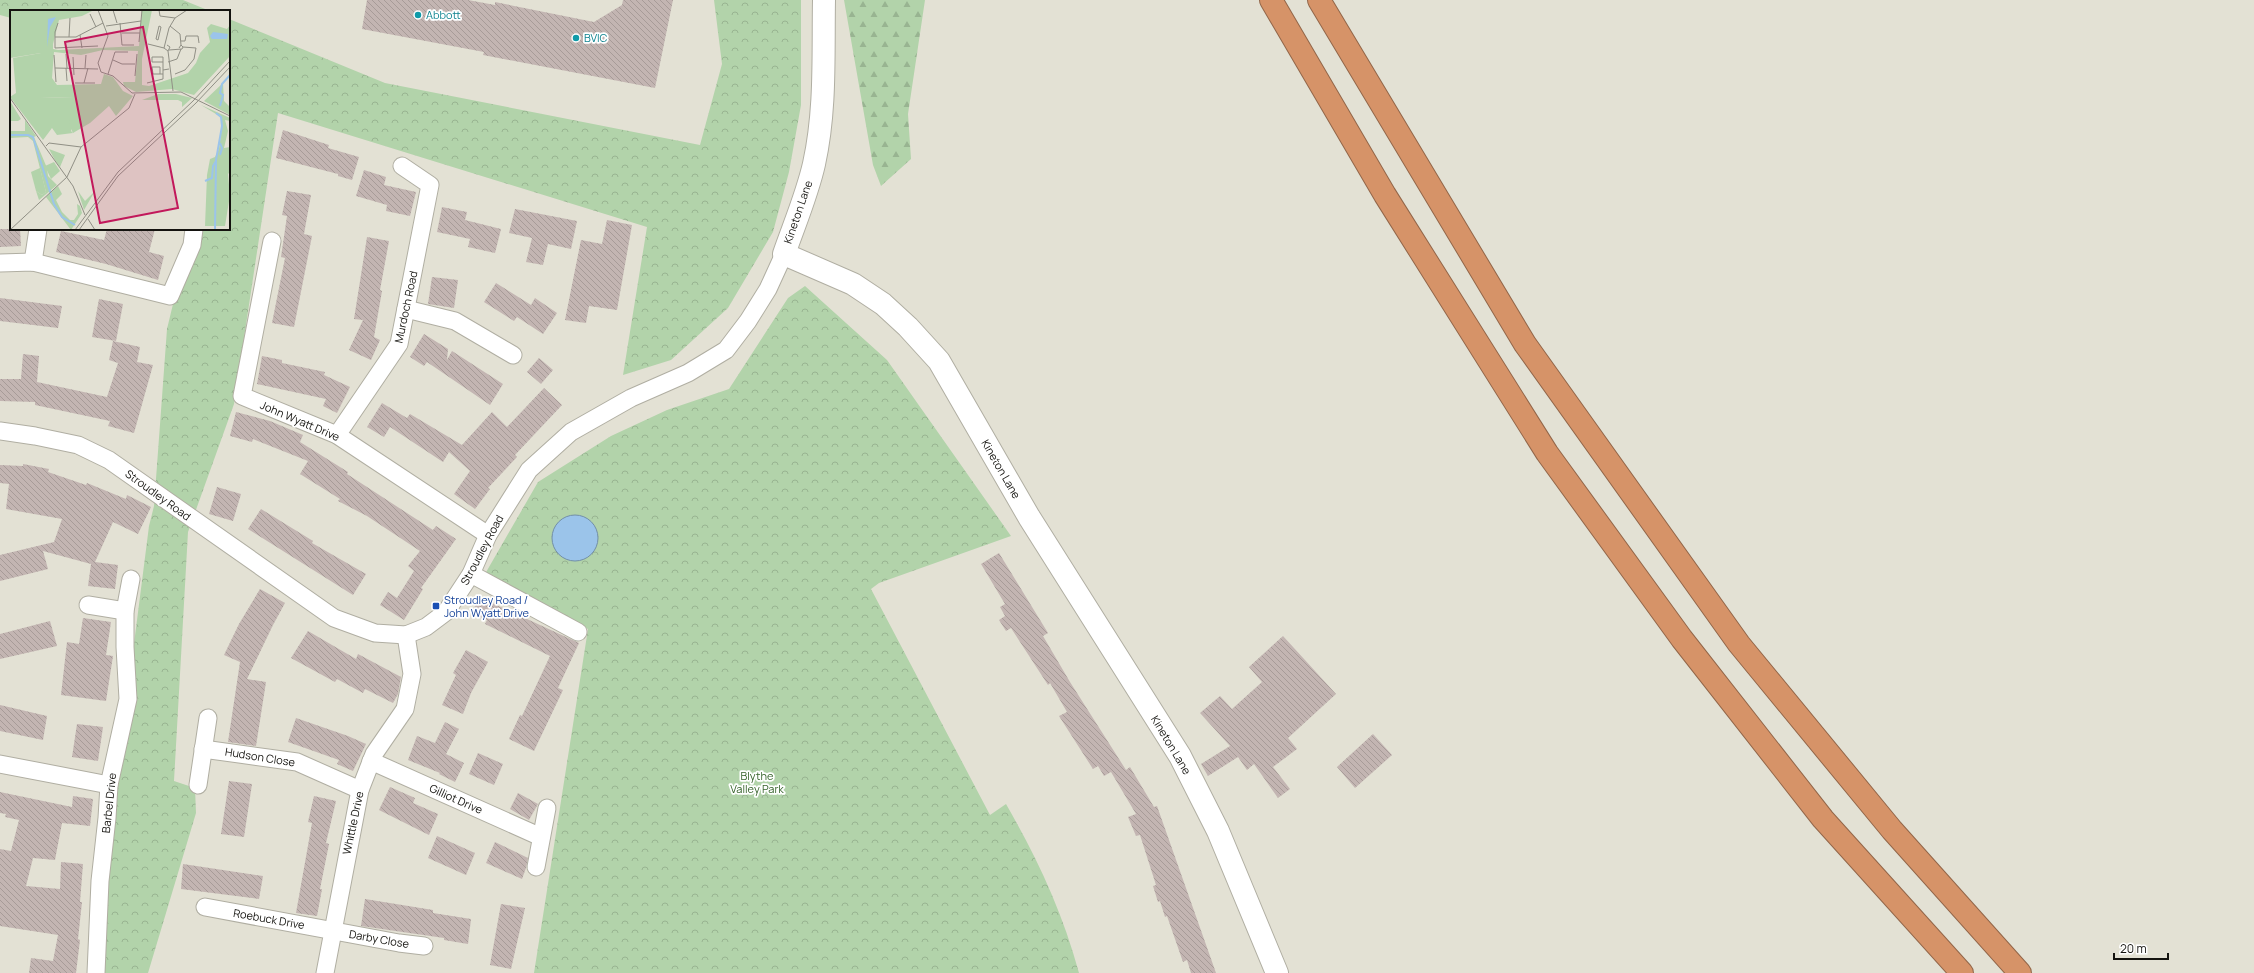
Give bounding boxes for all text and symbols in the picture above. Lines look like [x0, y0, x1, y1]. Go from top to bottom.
place label: Abbott [426, 7, 461, 22]
inset map [10, 10, 230, 230]
marker: Abbott [413, 10, 423, 20]
place label: BVIC [584, 30, 608, 45]
marker: BVIC [571, 33, 581, 43]
street label: Kineton Lane [780, 178, 816, 246]
street label: Murdoch Road [391, 269, 420, 344]
street label: John Wyatt Drive [258, 397, 343, 444]
street label: Kineton Lane [978, 436, 1025, 502]
street label: Stroudley Road [123, 466, 194, 523]
street label: Stroudley Road [457, 512, 506, 588]
place label: Stroudley Road / John Wyatt Drive [444, 592, 530, 620]
marker: Stroudley Road / John Wyatt Drive [431, 601, 441, 611]
street label: Kineton Lane [1148, 713, 1195, 777]
street label: Hudson Close [224, 744, 297, 770]
park label: Blythe Valley Park [730, 768, 784, 796]
street label: Barbel Drive [98, 772, 119, 834]
street label: Gilliot Drive [427, 780, 486, 817]
street label: Whittle Drive [338, 789, 367, 856]
street label: Roebuck Drive [232, 905, 307, 932]
street label: Darby Close [348, 926, 411, 951]
scale bar [2114, 935, 2168, 961]
text: 20 m [2120, 940, 2147, 957]

